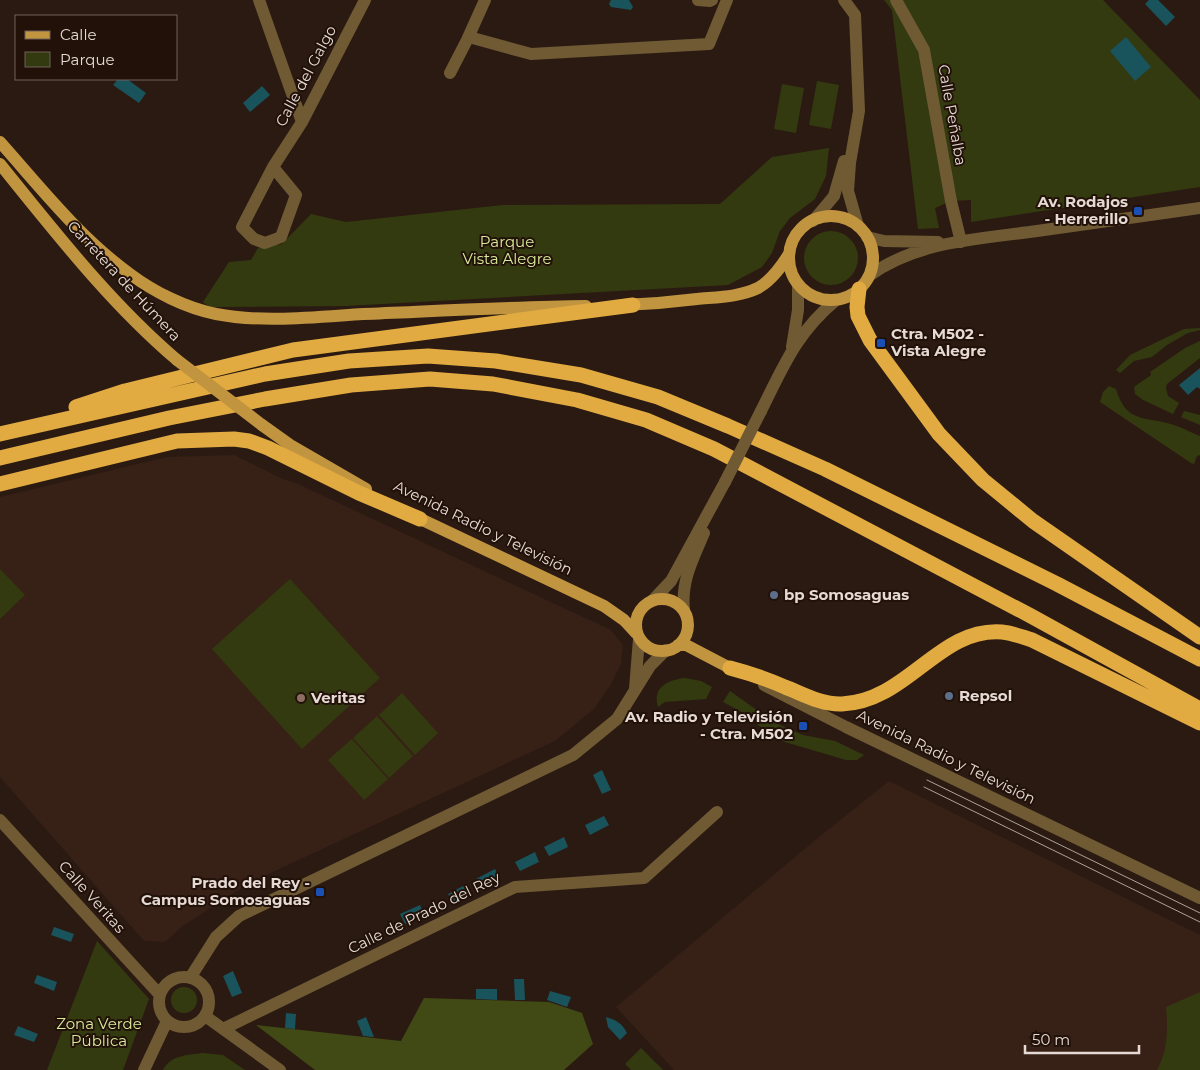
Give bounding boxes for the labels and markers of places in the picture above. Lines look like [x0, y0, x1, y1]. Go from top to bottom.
place label: Av. Rodajos - Herrerillo [1036, 192, 1128, 228]
marker: Av. Rodajos - Herrerillo [1132, 205, 1144, 217]
place label: Ctra. M502 - Vista Alegre [890, 324, 986, 360]
marker: Ctra. M502 - Vista Alegre [875, 337, 887, 349]
place label: bp Somosaguas [784, 585, 909, 604]
marker: bp Somosaguas [768, 589, 780, 601]
place label: Repsol [959, 686, 1012, 705]
place label: Veritas [310, 688, 365, 707]
marker: Repsol [943, 690, 955, 702]
marker: Veritas [295, 692, 307, 704]
place label: Av. Radio y Televisión - Ctra. M502 [624, 707, 793, 743]
marker: Av. Radio y Televisión - Ctra. M502 [797, 720, 809, 732]
place label: Prado del Rey - Campus Somosaguas [141, 873, 310, 909]
marker: Prado del Rey - Campus Somosaguas [314, 886, 326, 898]

